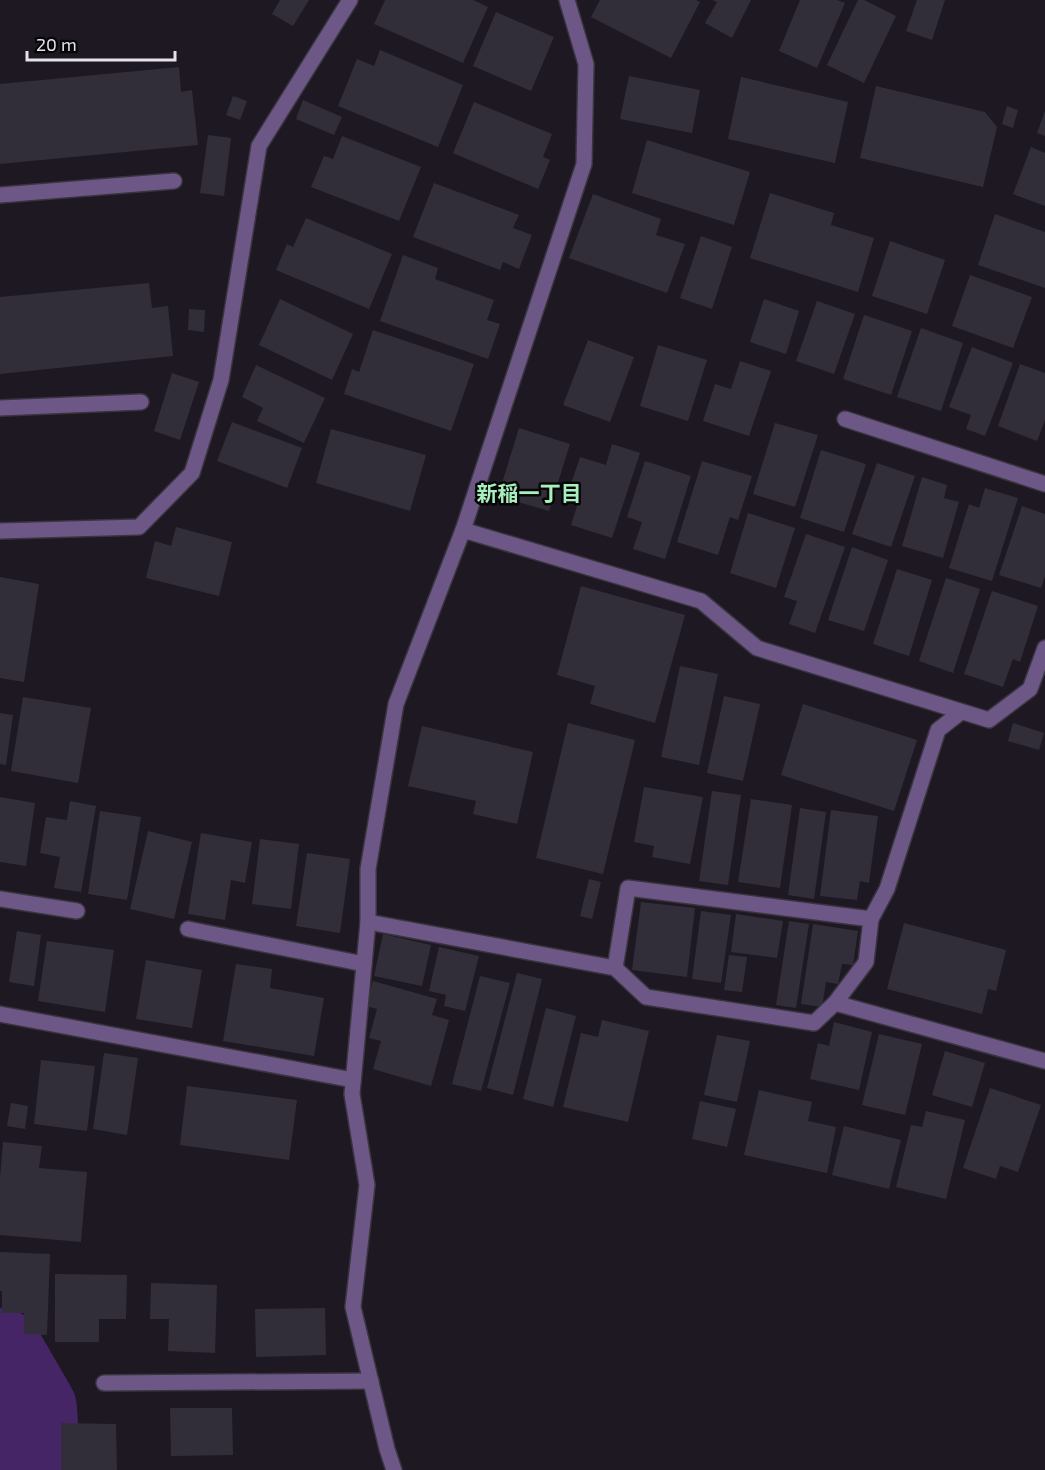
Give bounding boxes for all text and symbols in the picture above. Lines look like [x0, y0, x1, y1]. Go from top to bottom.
scale bar [27, 24, 176, 62]
text: 20 m [36, 33, 77, 55]
district label: 新稲一丁目 [477, 480, 582, 505]

